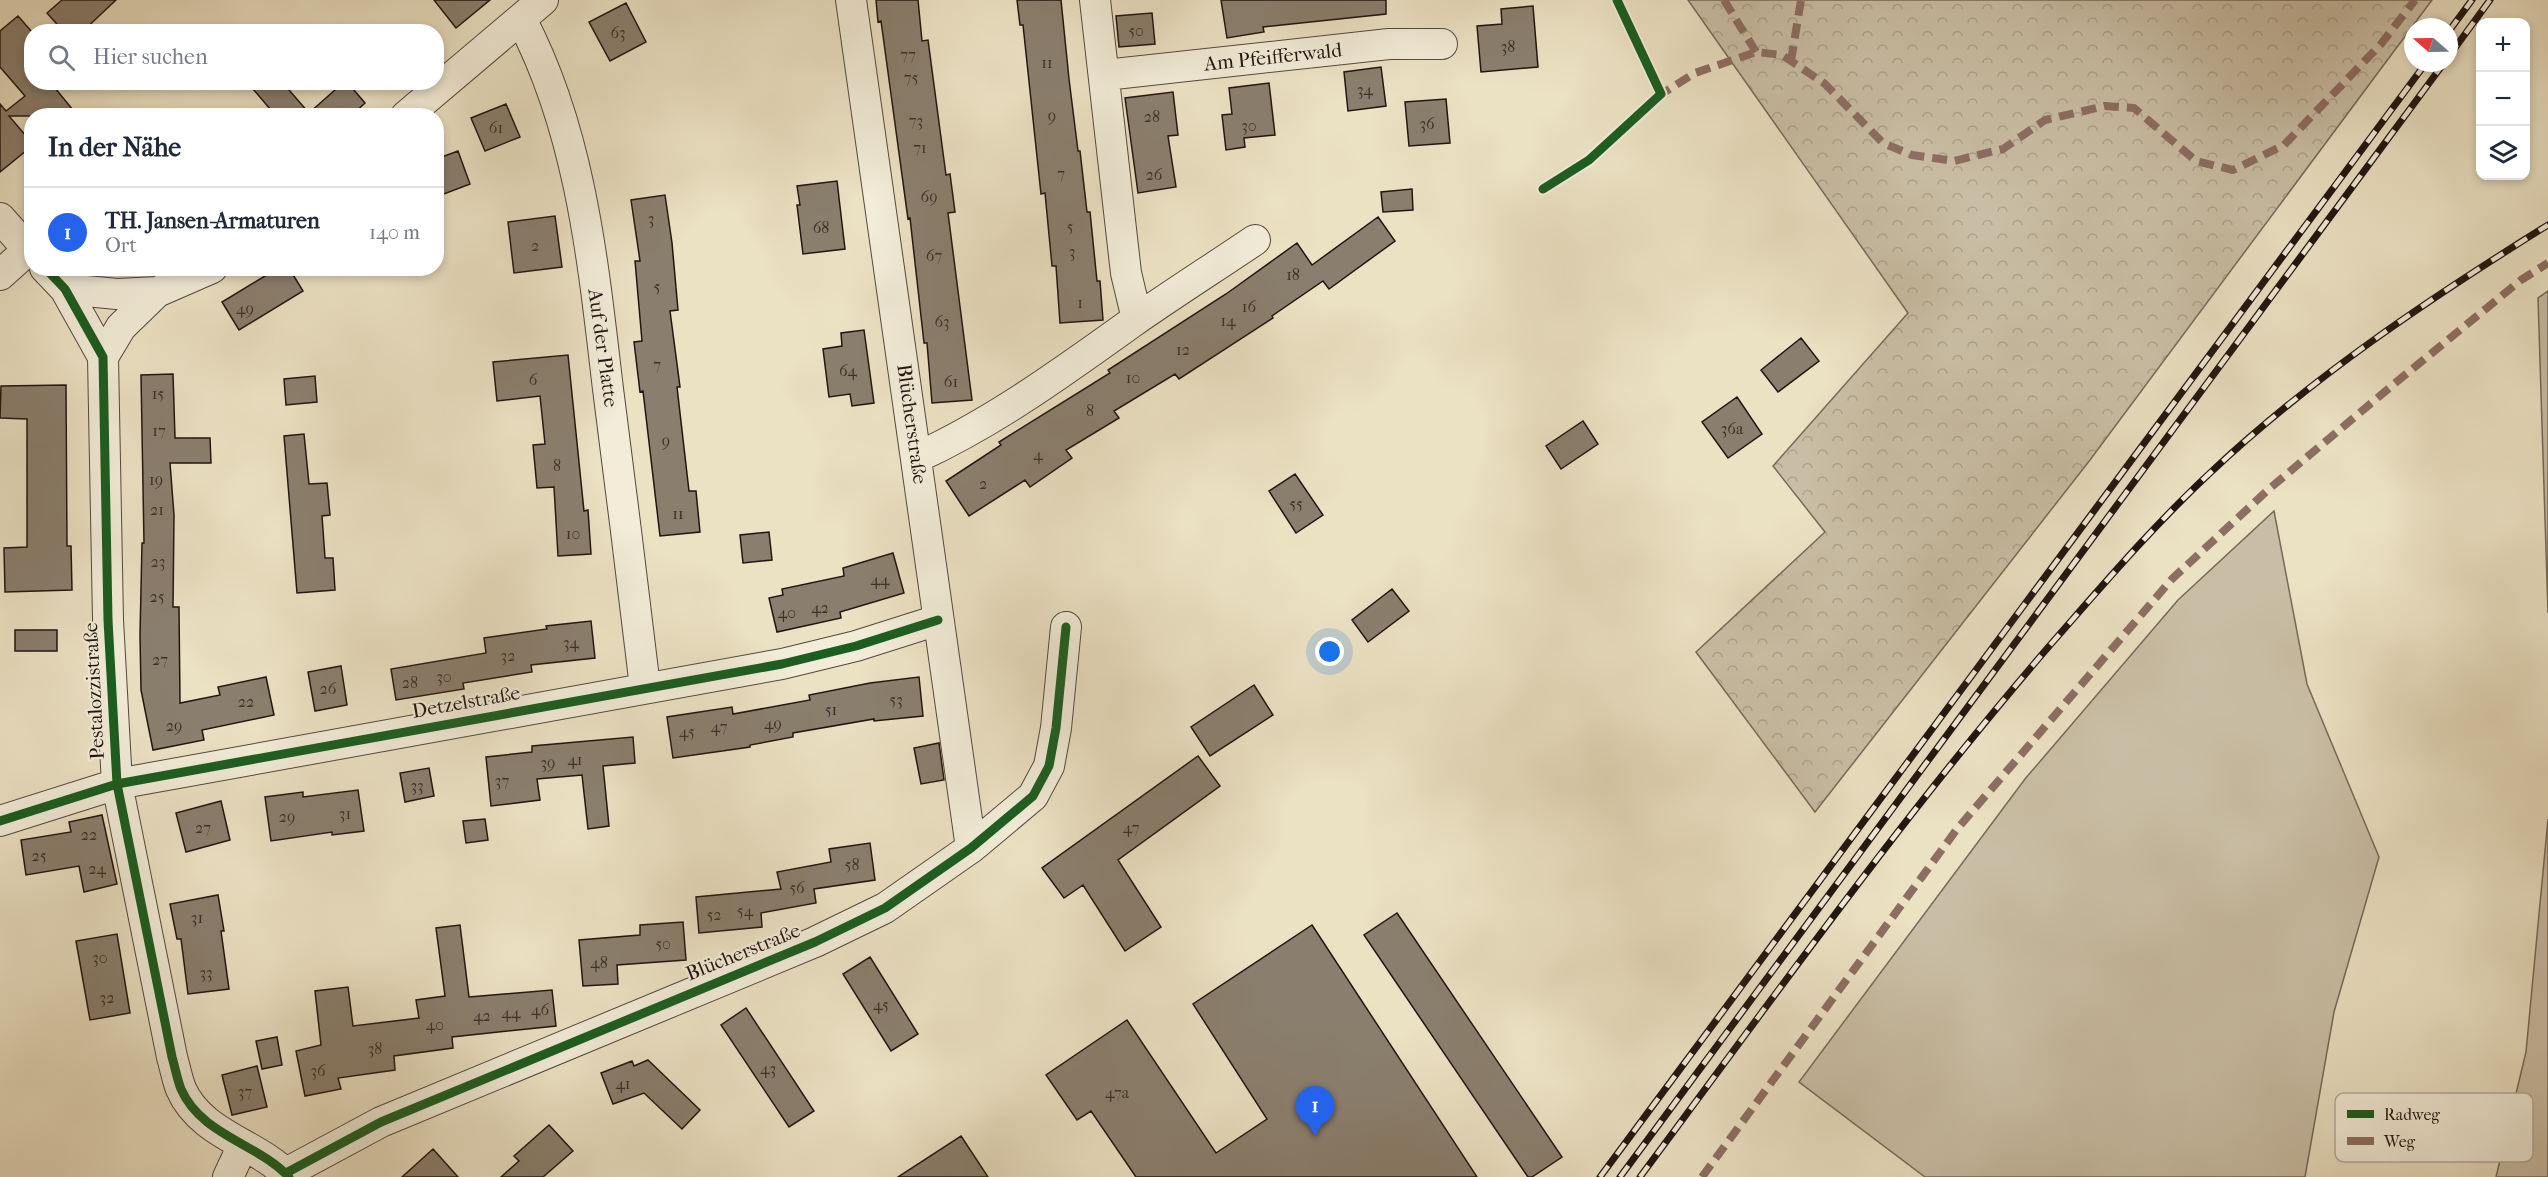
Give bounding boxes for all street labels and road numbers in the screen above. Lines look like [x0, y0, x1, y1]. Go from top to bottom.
street label: Am Pfeifferwald [1202, 38, 1344, 76]
street label: Auf der Platte [583, 286, 623, 409]
street label: Blücherstraße [892, 362, 932, 486]
street label: Pestalozzistraße [79, 622, 109, 760]
street label: Detzelstraße [410, 681, 522, 723]
street label: Blücherstraße [683, 919, 804, 985]

